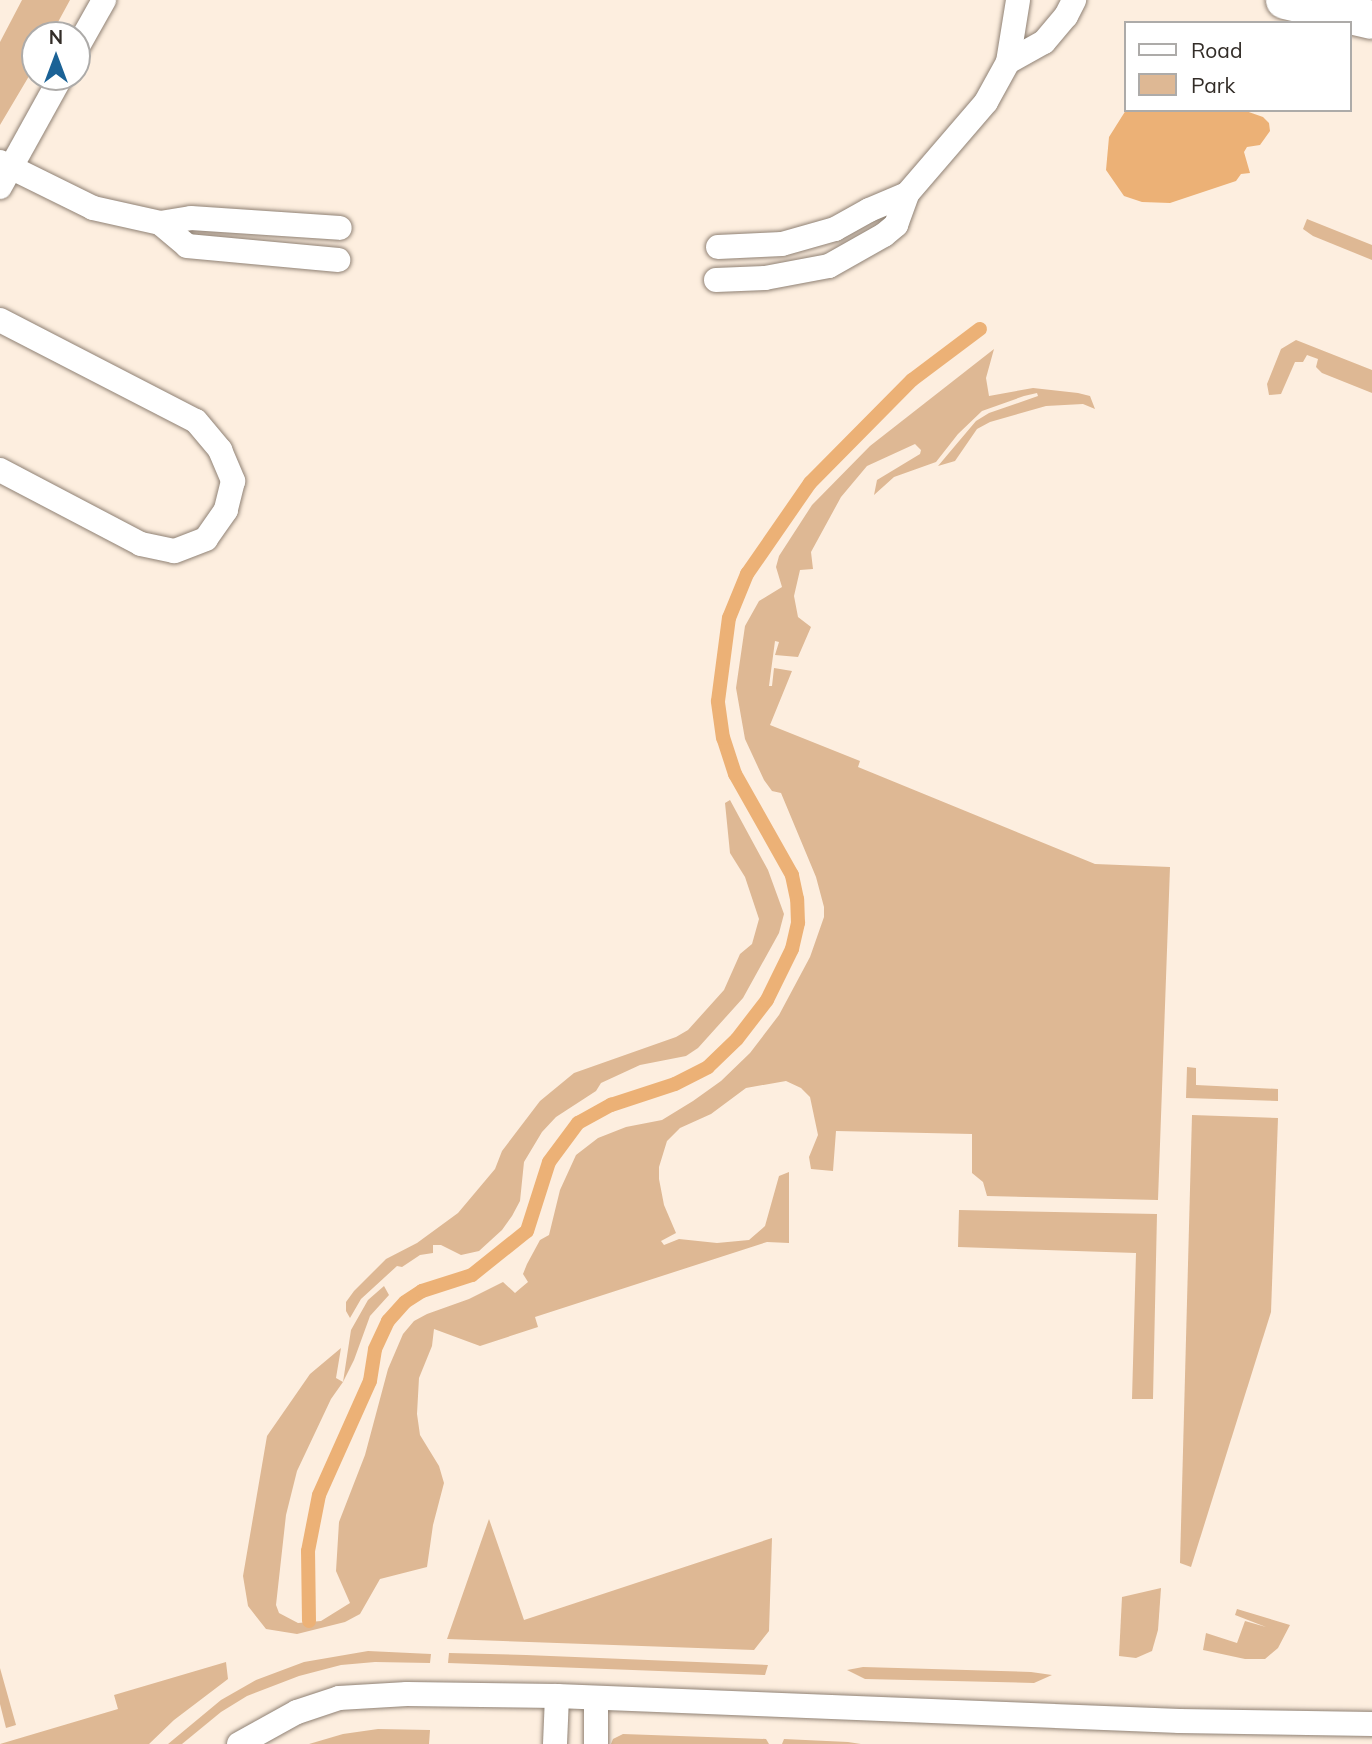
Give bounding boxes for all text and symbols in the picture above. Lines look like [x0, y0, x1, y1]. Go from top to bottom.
north arrow [21, 21, 91, 91]
legend [1124, 21, 1351, 112]
text: N [49, 25, 63, 49]
text: Road [1191, 37, 1242, 63]
text: Park [1191, 72, 1235, 98]

